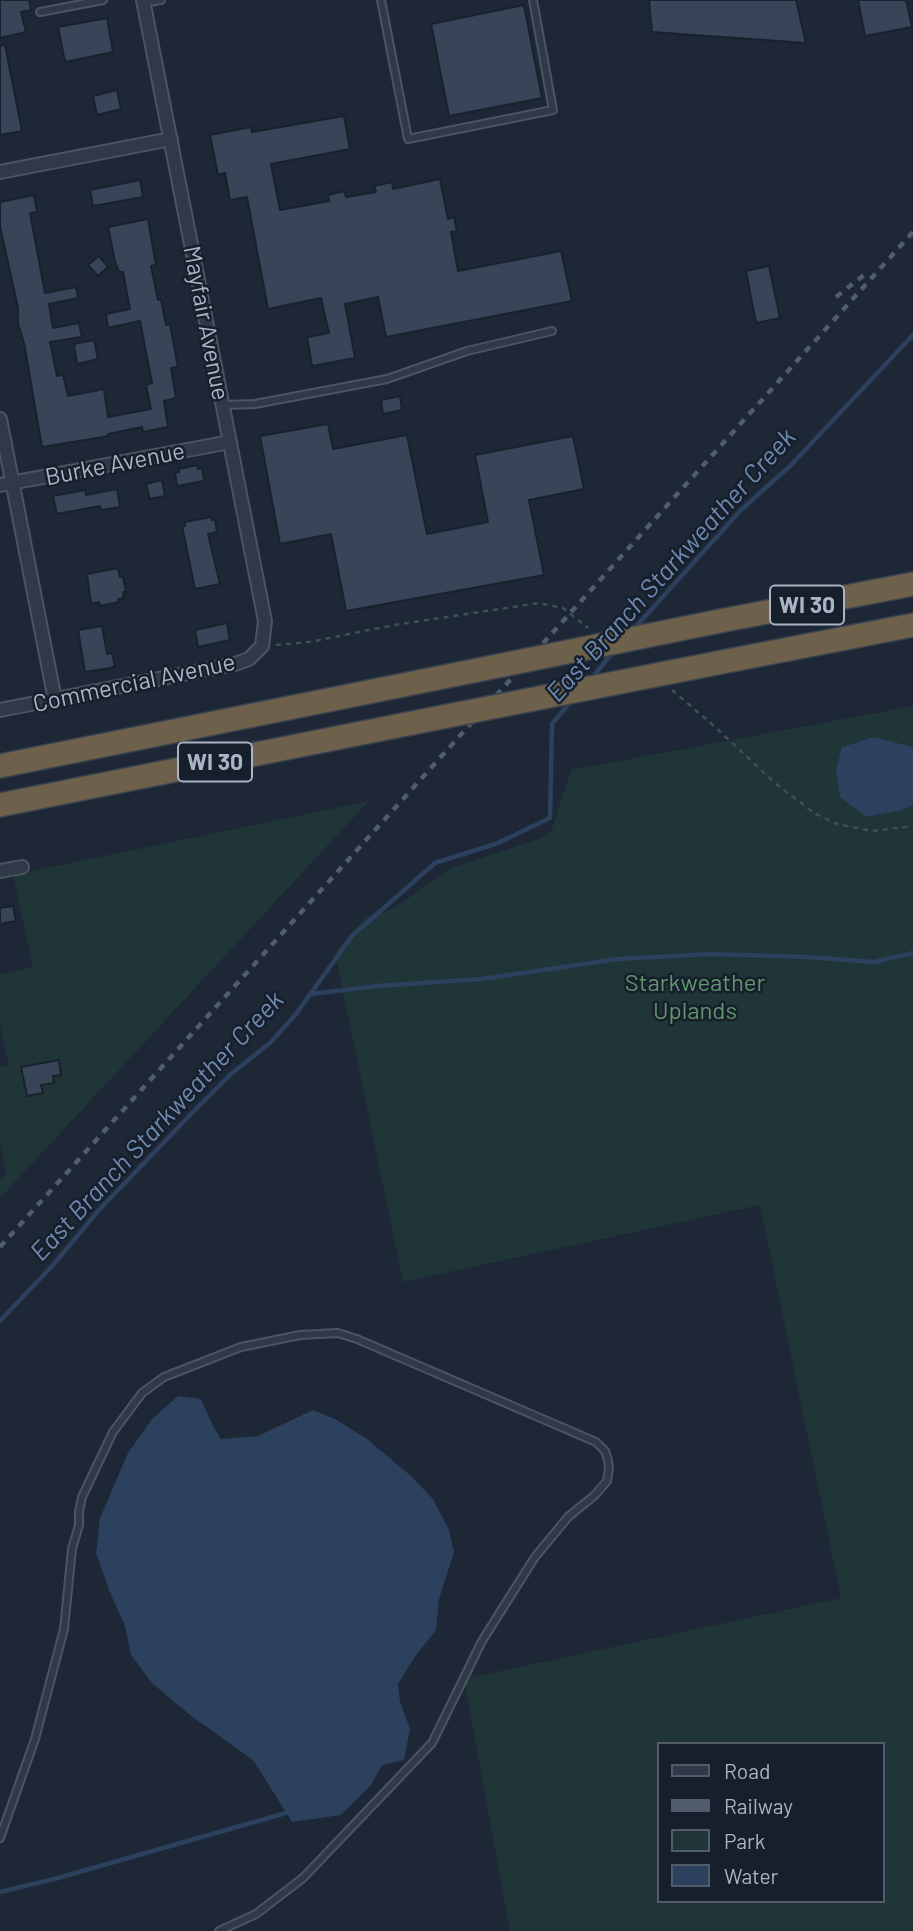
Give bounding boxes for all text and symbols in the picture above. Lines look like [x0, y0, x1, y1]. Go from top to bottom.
street label: Mayfair Avenue [177, 243, 235, 403]
water label: East Branch Starkweather Creek [540, 422, 802, 708]
street label: Burke Avenue [43, 436, 187, 492]
road number: WI 30 [770, 586, 844, 624]
street label: Commercial Avenue [30, 647, 238, 719]
road number: WI 30 [178, 742, 252, 782]
park label: Starkweather Uplands [625, 969, 765, 1025]
water label: East Branch Starkweather Creek [24, 985, 290, 1267]
legend [657, 1742, 885, 1903]
text: Road [724, 1758, 770, 1783]
text: Railway [724, 1793, 793, 1818]
text: Park [724, 1828, 765, 1853]
text: Water [724, 1863, 778, 1888]

